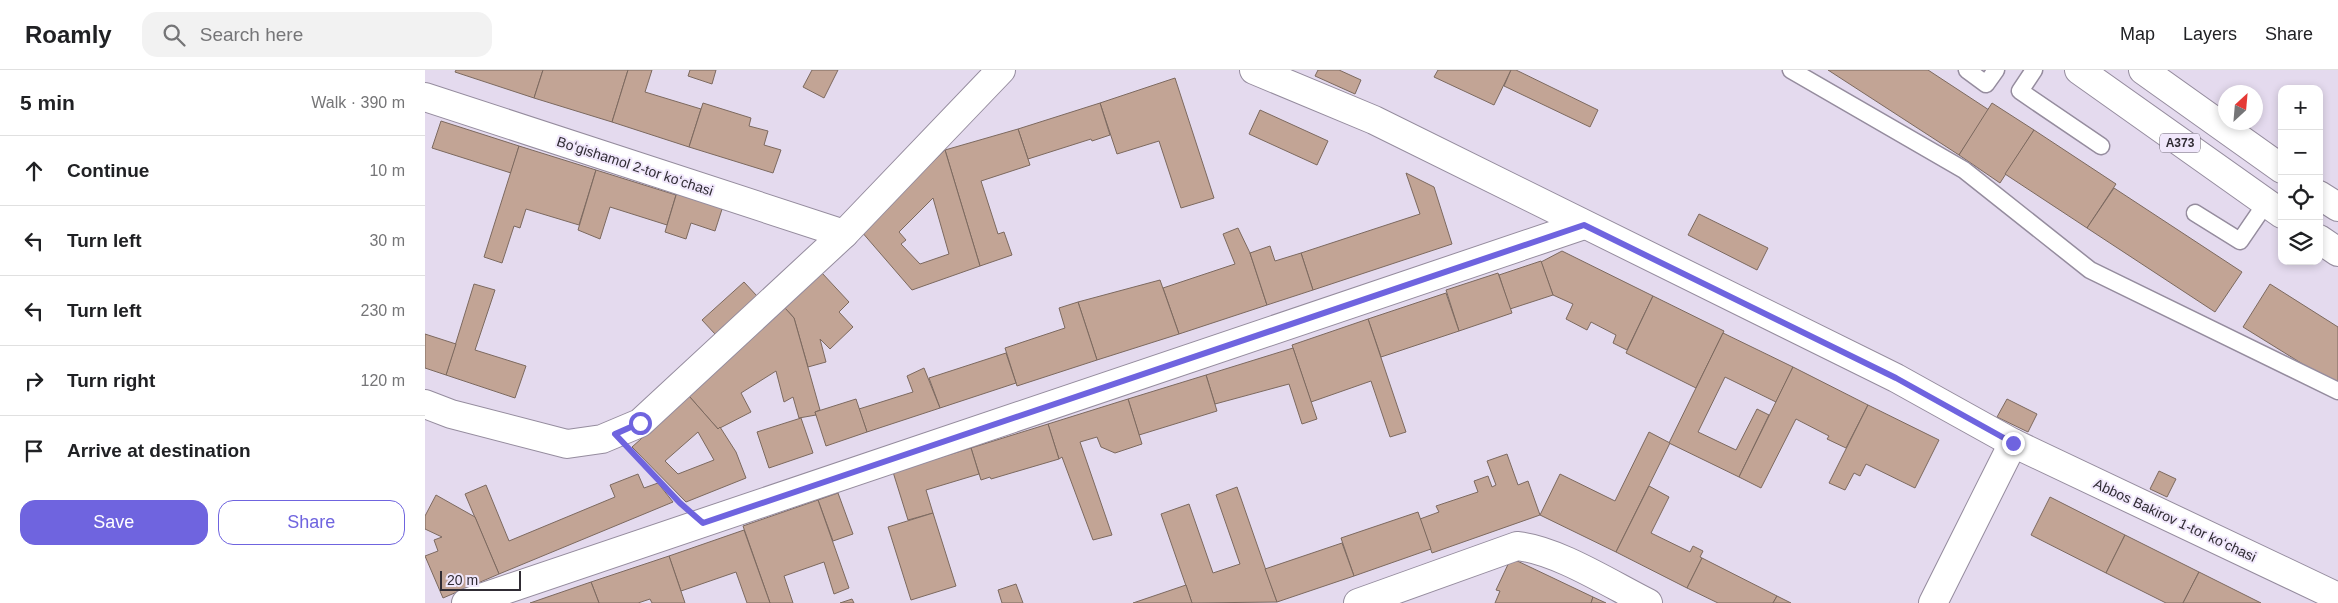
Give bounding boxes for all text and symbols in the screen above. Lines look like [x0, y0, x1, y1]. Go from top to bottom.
search box [142, 12, 492, 57]
text: Roamly [25, 21, 112, 48]
icon: search [160, 21, 188, 49]
text: Search here [200, 24, 303, 45]
text: Map [2120, 24, 2155, 44]
text: Layers [2183, 24, 2237, 44]
text: Share [2265, 24, 2313, 44]
north arrow [2218, 85, 2263, 130]
map controls [2278, 85, 2323, 265]
button: + [2278, 85, 2323, 130]
text: 5 min [20, 91, 75, 114]
text: Walk · 390 m [311, 94, 405, 111]
button: − [2278, 130, 2323, 175]
street label: Boʻgishamol 2-tor koʻchasi [555, 133, 715, 199]
road number: A373 [2160, 134, 2200, 152]
icon: ahead [20, 157, 48, 185]
text: Continue [67, 160, 149, 181]
text: 10 m [369, 162, 405, 179]
button: locate [2278, 175, 2323, 220]
button: layers [2278, 220, 2323, 265]
icon: left [20, 227, 48, 255]
text: Turn left [67, 230, 142, 251]
text: 30 m [369, 232, 405, 249]
icon: left [20, 297, 48, 325]
text: Turn left [67, 300, 142, 321]
text: 230 m [361, 302, 405, 319]
icon: right [20, 367, 48, 395]
text: Turn right [67, 370, 155, 391]
text: 120 m [361, 372, 405, 389]
route start [629, 412, 652, 435]
route end [2002, 432, 2025, 455]
icon: arrive [20, 437, 48, 465]
text: Arrive at destination [67, 440, 251, 461]
street label: Abbos Bakirov 1-tor koʻchasi [2091, 475, 2259, 565]
button: Save [20, 500, 208, 545]
button: Share [218, 500, 405, 545]
scale bar [440, 568, 521, 591]
text: 20 m [447, 572, 478, 588]

